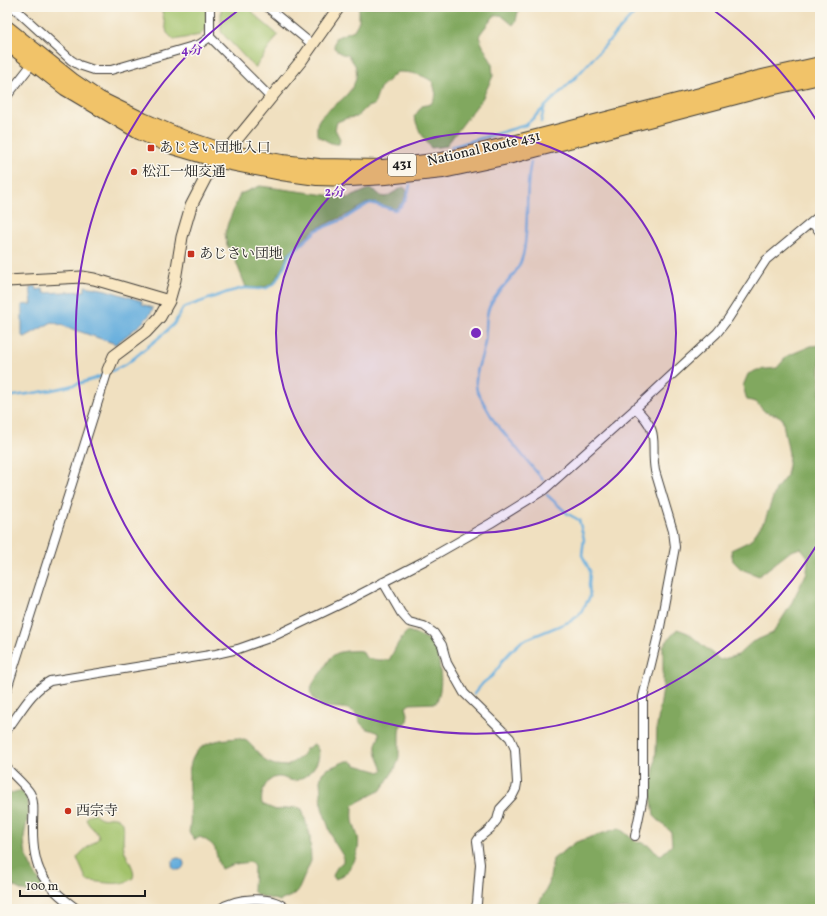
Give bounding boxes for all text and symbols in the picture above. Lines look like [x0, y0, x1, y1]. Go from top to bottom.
text: 4 分 [181, 43, 203, 59]
street label: National Route 431 [426, 127, 542, 171]
place label: あじさい団地入口 [159, 139, 271, 158]
marker: あじさい団地入口 [146, 143, 156, 153]
road number: 431 [388, 154, 416, 176]
place label: 松江一畑交通 [142, 163, 226, 182]
marker: 松江一畑交通 [129, 167, 139, 177]
text: 2 分 [325, 185, 345, 201]
place label: あじさい団地 [199, 245, 283, 264]
marker: あじさい団地 [186, 249, 196, 259]
centre of rings [469, 326, 483, 340]
place label: 西宗寺 [76, 802, 118, 821]
marker: 西宗寺 [63, 806, 73, 816]
scale bar [20, 872, 145, 898]
text: 100 m [26, 879, 59, 895]

